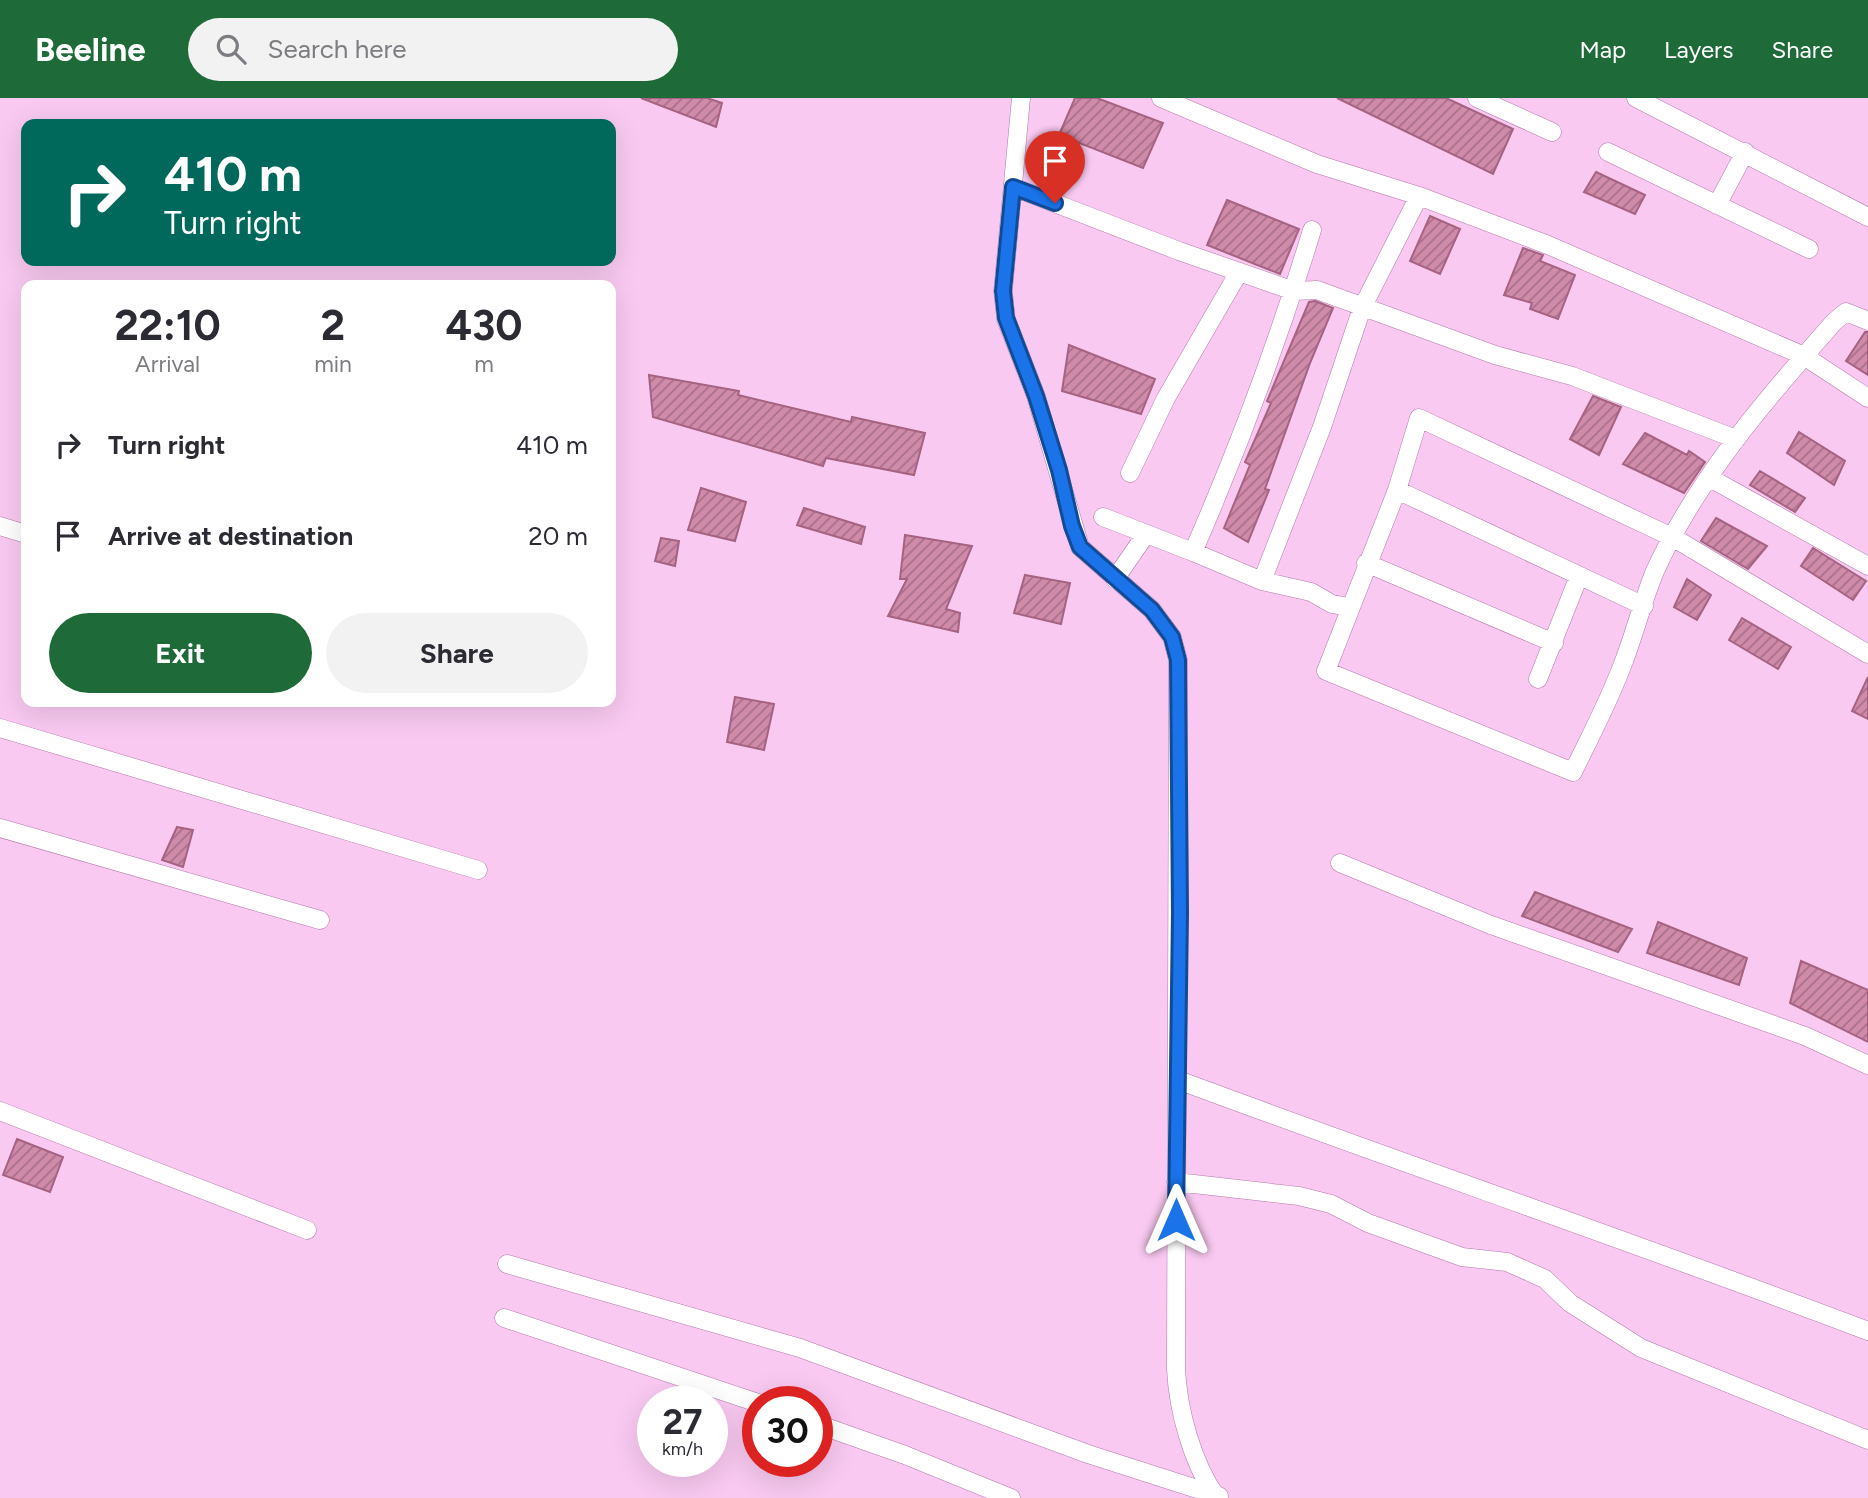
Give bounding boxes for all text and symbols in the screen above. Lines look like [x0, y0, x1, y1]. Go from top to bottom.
search box [188, 18, 678, 81]
text: Beeline [35, 30, 146, 69]
icon: search [212, 30, 250, 68]
text: Search here [268, 33, 406, 65]
text: Map [1579, 35, 1626, 64]
text: Layers [1664, 35, 1733, 64]
text: Share [1771, 35, 1833, 64]
pin [1025, 131, 1085, 203]
icon: arrive [1036, 142, 1074, 180]
text: 410 m [164, 144, 302, 203]
icon: right [49, 147, 140, 238]
text: Turn right [164, 204, 302, 242]
text: 22:10 [114, 300, 221, 351]
text: 2 [321, 300, 345, 351]
text: 430 [445, 300, 523, 351]
text: Arrival [135, 350, 200, 378]
text: min [314, 350, 352, 378]
text: m [474, 350, 494, 378]
icon: right [49, 426, 87, 464]
text: Turn right [108, 429, 225, 461]
text: 410 m [516, 429, 588, 461]
icon: arrive [49, 517, 87, 555]
text: Arrive at destination [108, 520, 353, 552]
text: 20 m [528, 520, 588, 552]
button: Exit [49, 613, 312, 693]
button: Share [326, 613, 588, 693]
position arrow [1139, 1183, 1213, 1257]
speed limit sign: 30 [742, 1386, 833, 1477]
text: 27 [663, 1401, 702, 1443]
text: km/h [662, 1438, 703, 1460]

